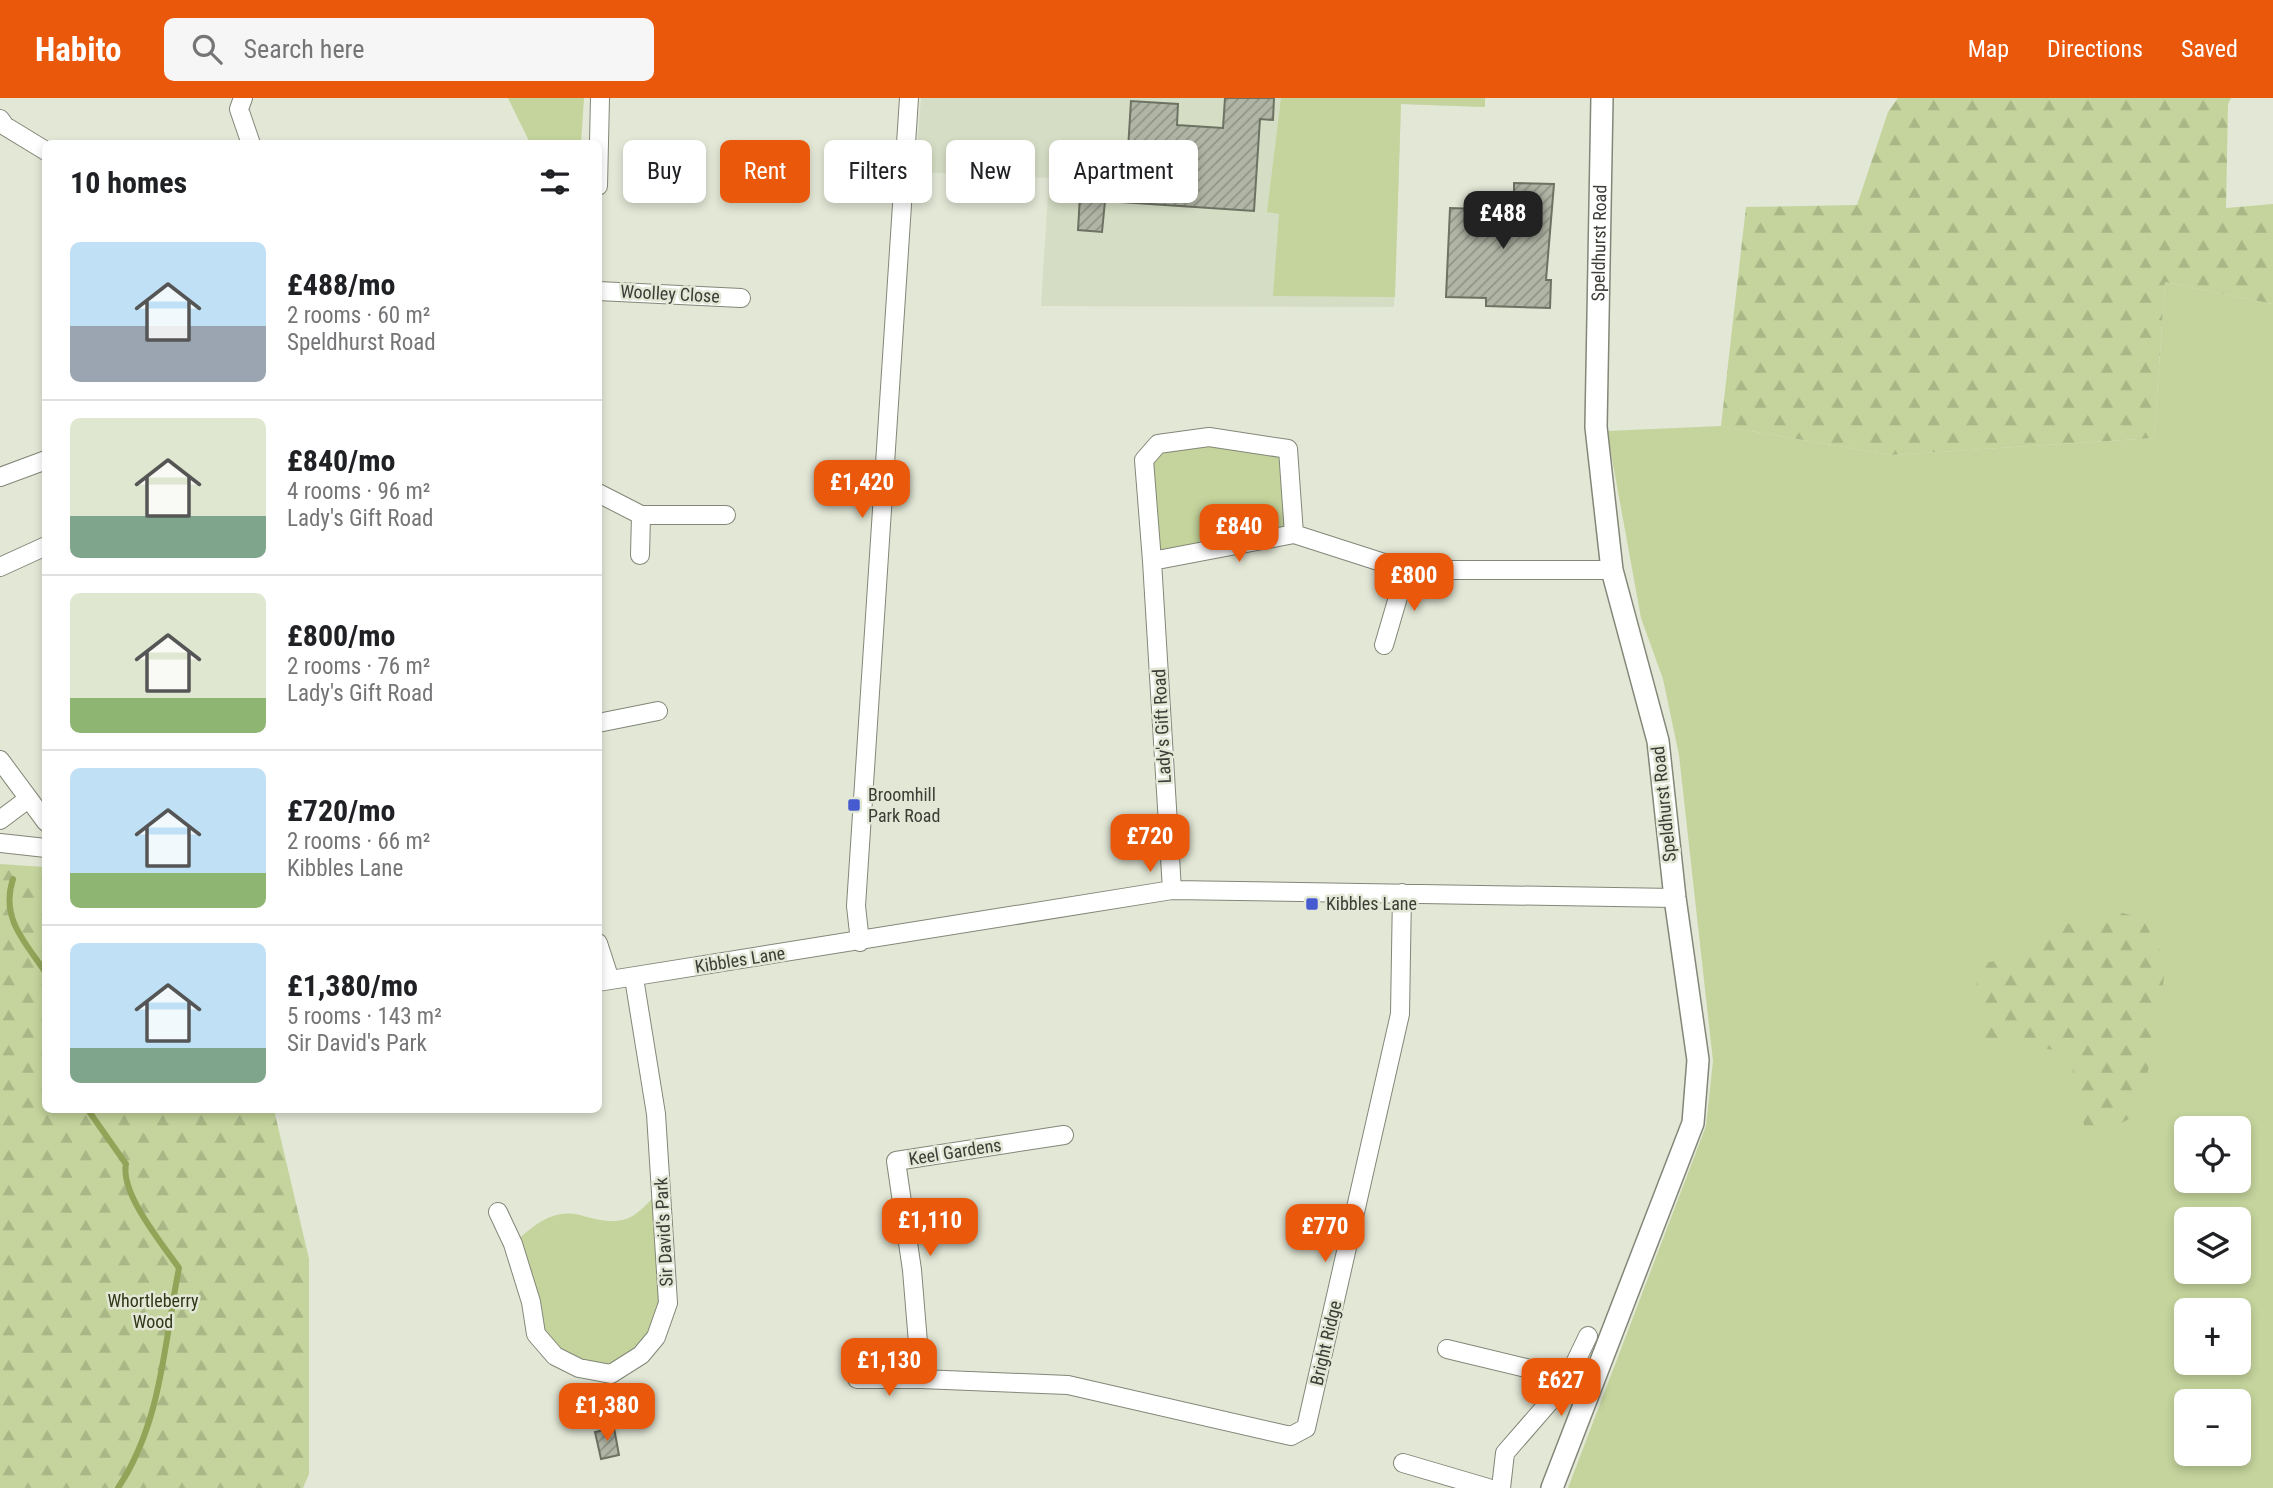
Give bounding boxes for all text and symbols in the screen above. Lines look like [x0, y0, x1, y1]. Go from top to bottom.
search box [164, 18, 654, 81]
text: Habito [35, 30, 122, 69]
icon: search [188, 30, 226, 68]
text: Search here [244, 34, 364, 64]
text: Map [1968, 35, 2009, 63]
text: Directions [2047, 35, 2143, 63]
text: Saved [2181, 35, 2238, 63]
chip: Buy [623, 140, 706, 203]
chip: Rent [720, 140, 810, 203]
chip: Filters [824, 140, 932, 203]
chip: New [946, 140, 1035, 203]
chip: Apartment [1049, 140, 1198, 203]
icon: filters [536, 163, 574, 201]
text: 10 homes [70, 165, 187, 200]
street label: Speldhurst Road [1587, 185, 1610, 301]
pin: £488 [1462, 192, 1544, 251]
text: £488 [1480, 200, 1526, 227]
text: £488/mo [287, 267, 395, 302]
icon: home [126, 270, 210, 354]
street label: Woolley Close [620, 280, 720, 307]
text: 2 rooms · 60 m² [287, 302, 430, 329]
text: Speldhurst Road [287, 329, 436, 356]
text: £840/mo [287, 443, 395, 478]
icon: home [126, 446, 210, 530]
pin: £1,420 [805, 460, 919, 520]
text: £1,420 [830, 469, 894, 496]
text: 4 rooms · 96 m² [287, 478, 430, 505]
pin: £840 [1198, 504, 1280, 564]
text: Lady's Gift Road [287, 505, 433, 532]
text: £840 [1216, 513, 1262, 540]
pin: £800 [1373, 554, 1455, 613]
text: £800 [1391, 562, 1437, 589]
text: £800/mo [287, 618, 395, 653]
icon: home [126, 621, 210, 705]
text: 2 rooms · 76 m² [287, 653, 430, 680]
street label: Lady's Gift Road [1148, 668, 1175, 784]
text: Lady's Gift Road [287, 680, 433, 707]
street label: Speldhurst Road [1647, 745, 1680, 863]
place label: Broomhill Park Road [868, 784, 940, 826]
text: £720/mo [287, 793, 395, 828]
icon: home [126, 796, 210, 880]
marker: Broomhill Park Road [846, 797, 862, 813]
pin: £720 [1109, 814, 1191, 874]
text: £720 [1127, 823, 1173, 850]
text: 2 rooms · 66 m² [287, 828, 430, 855]
text: Kibbles Lane [287, 855, 403, 882]
place label: Kibbles Lane [1326, 893, 1417, 914]
marker: Kibbles Lane [1304, 896, 1320, 912]
street label: Kibbles Lane [693, 942, 786, 977]
text: £1,380/mo [287, 968, 418, 1003]
icon: home [126, 971, 210, 1055]
text: 5 rooms · 143 m² [287, 1003, 442, 1030]
text: Sir David's Park [287, 1030, 427, 1057]
map controls [2174, 1116, 2251, 1466]
button: locate [2174, 1116, 2251, 1193]
street label: Keel Gardens [907, 1134, 1003, 1169]
street label: Sir David's Park [650, 1177, 677, 1287]
pin: £1,110 [873, 1198, 987, 1258]
pin: £770 [1284, 1204, 1366, 1264]
text: £1,110 [898, 1207, 962, 1234]
button: layers [2174, 1207, 2251, 1284]
text: £770 [1302, 1213, 1348, 1240]
park label: Whortleberry Wood [107, 1290, 199, 1332]
street label: Bright Ridge [1306, 1298, 1345, 1387]
button: + [2174, 1298, 2251, 1375]
pin: £1,130 [832, 1338, 946, 1398]
text: £1,130 [857, 1347, 921, 1374]
pin: £627 [1520, 1358, 1602, 1418]
text: £627 [1538, 1367, 1584, 1394]
pin: £1,380 [550, 1384, 664, 1443]
button: − [2174, 1389, 2251, 1466]
text: £1,380 [575, 1392, 639, 1419]

